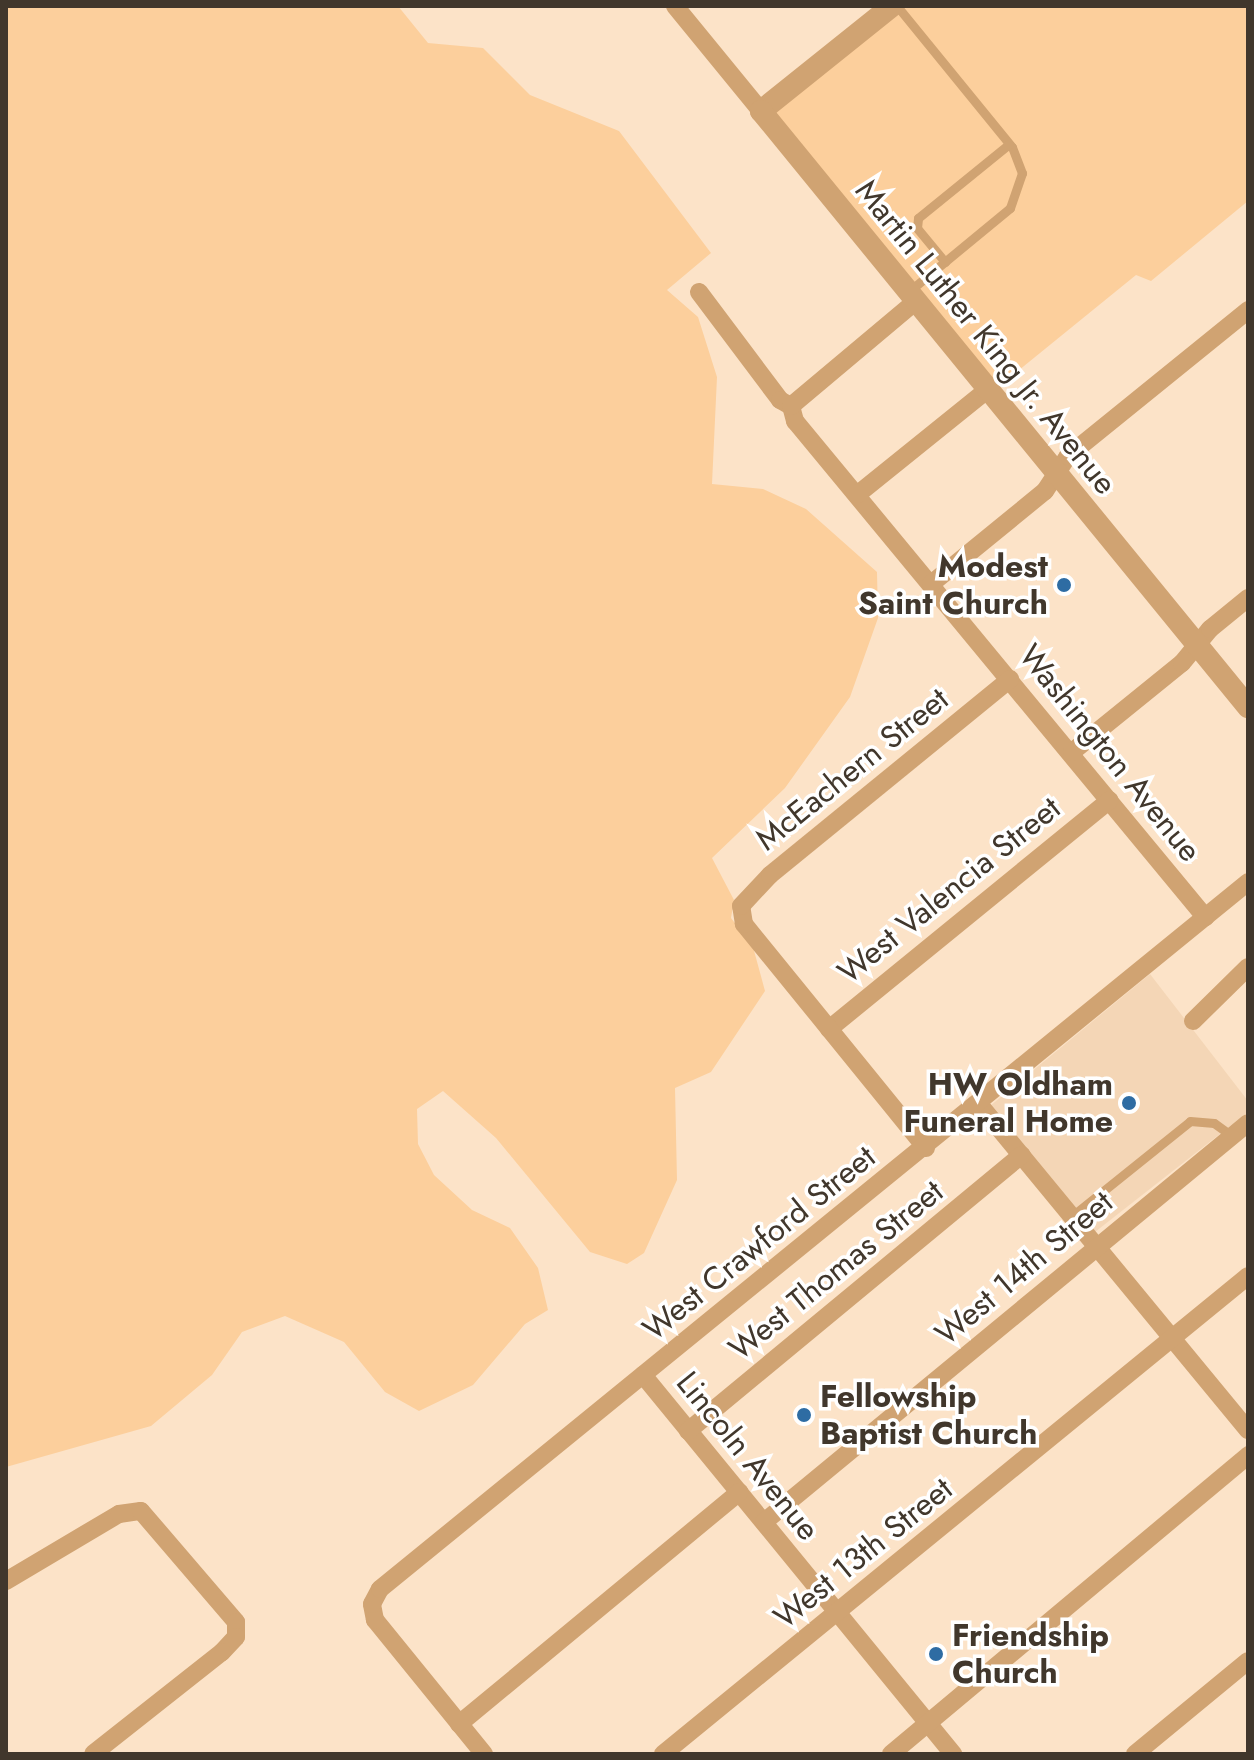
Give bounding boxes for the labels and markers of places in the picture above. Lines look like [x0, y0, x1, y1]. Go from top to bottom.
place label: Modest Saint Church [858, 548, 1048, 623]
marker: Modest Saint Church [1055, 576, 1073, 594]
place label: HW Oldham Funeral Home [904, 1066, 1113, 1141]
marker: HW Oldham Funeral Home [1120, 1094, 1138, 1112]
place label: Fellowship Baptist Church [820, 1378, 1037, 1453]
marker: Fellowship Baptist Church [795, 1406, 813, 1424]
place label: Friendship Church [952, 1617, 1109, 1692]
marker: Friendship Church [927, 1645, 945, 1663]

